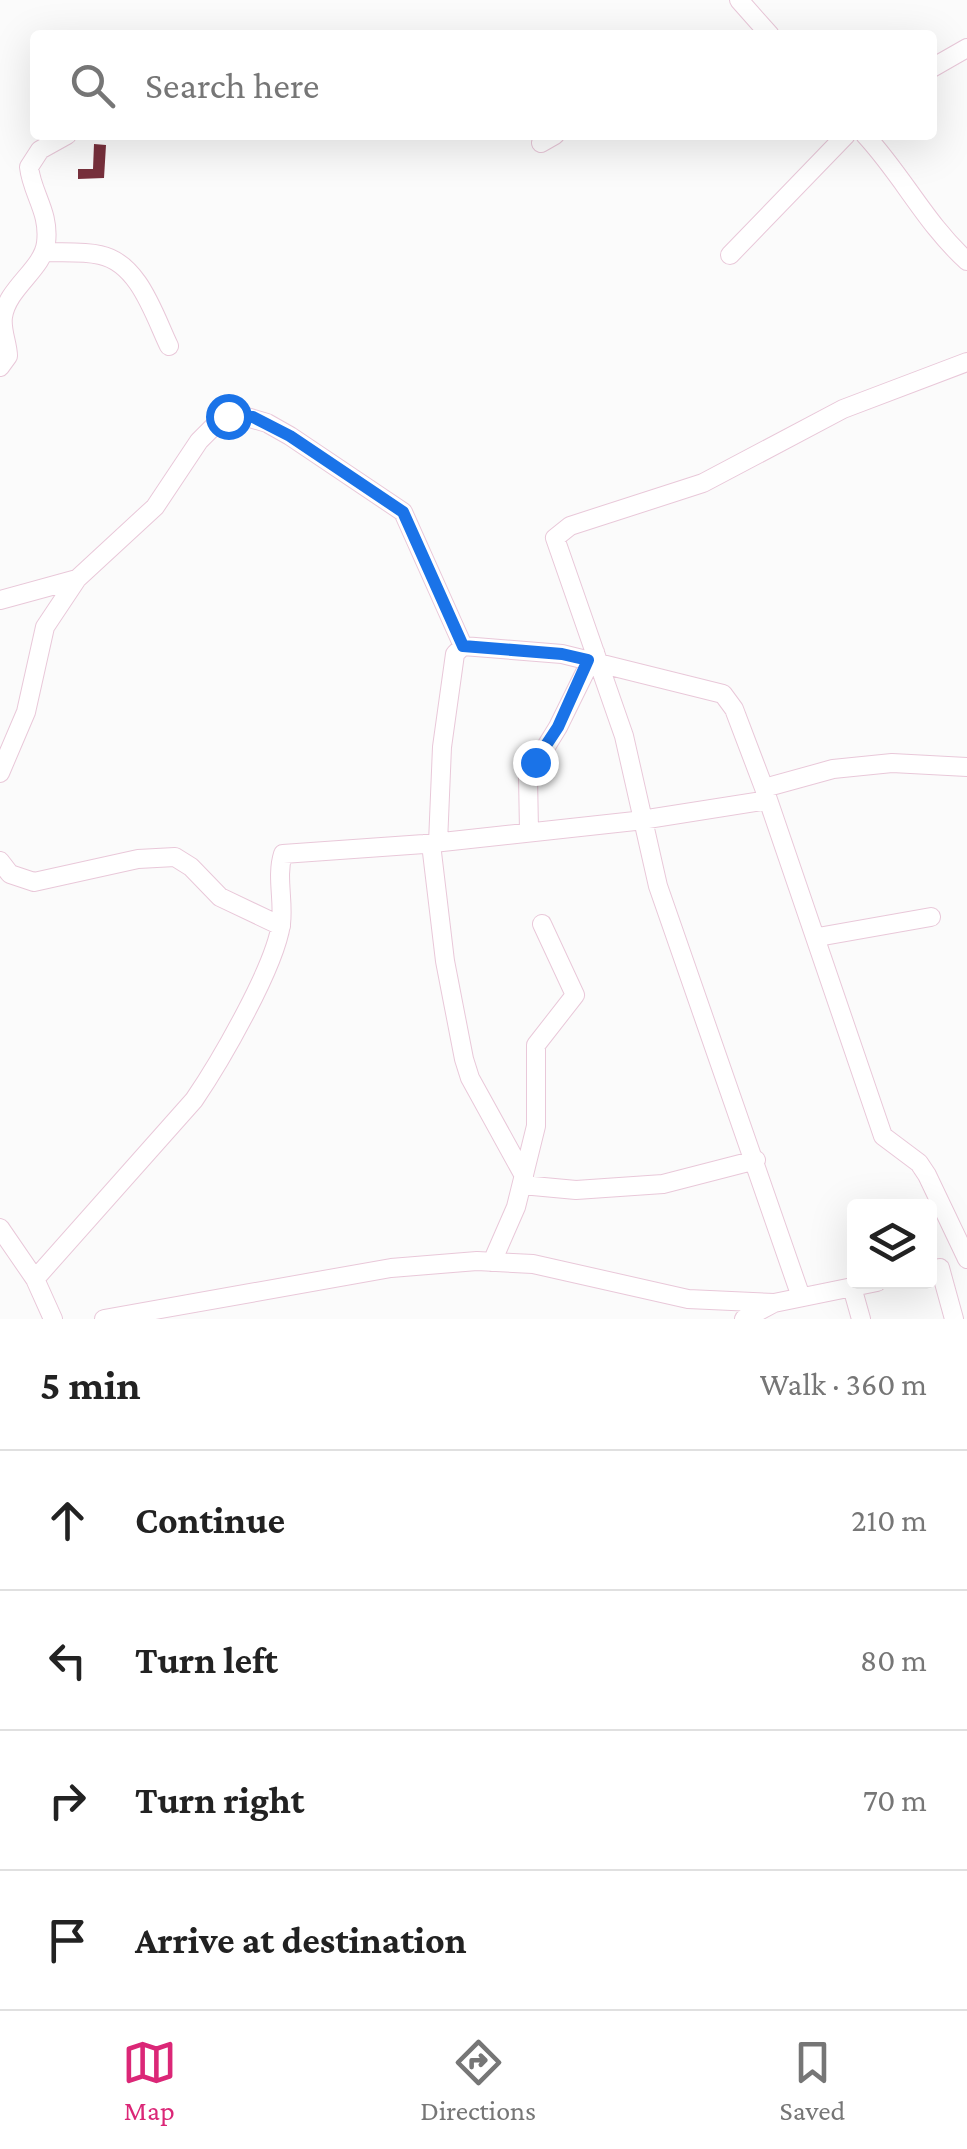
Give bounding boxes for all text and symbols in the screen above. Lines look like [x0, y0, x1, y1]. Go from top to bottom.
search box [30, 30, 937, 140]
icon: search [65, 58, 120, 113]
text: Search here [145, 64, 319, 106]
route start [206, 394, 252, 440]
route end [513, 740, 559, 786]
map controls [847, 1199, 937, 1289]
button: layers [847, 1199, 937, 1289]
text: 5 min [40, 1361, 141, 1408]
text: Walk · 360 m [760, 1366, 927, 1402]
icon: ahead [40, 1493, 95, 1548]
text: Continue [135, 1499, 285, 1541]
text: 210 m [851, 1502, 927, 1538]
icon: left [40, 1633, 95, 1688]
text: Turn left [135, 1639, 278, 1681]
text: 80 m [860, 1642, 927, 1678]
icon: right [40, 1773, 95, 1828]
text: Turn right [135, 1779, 304, 1821]
text: 70 m [863, 1782, 927, 1818]
icon: arrive [40, 1913, 95, 1968]
text: Arrive at destination [135, 1919, 467, 1961]
tab: Map [122, 2035, 177, 2126]
tab: Directions [420, 2035, 536, 2126]
tab: Saved [780, 2035, 845, 2126]

